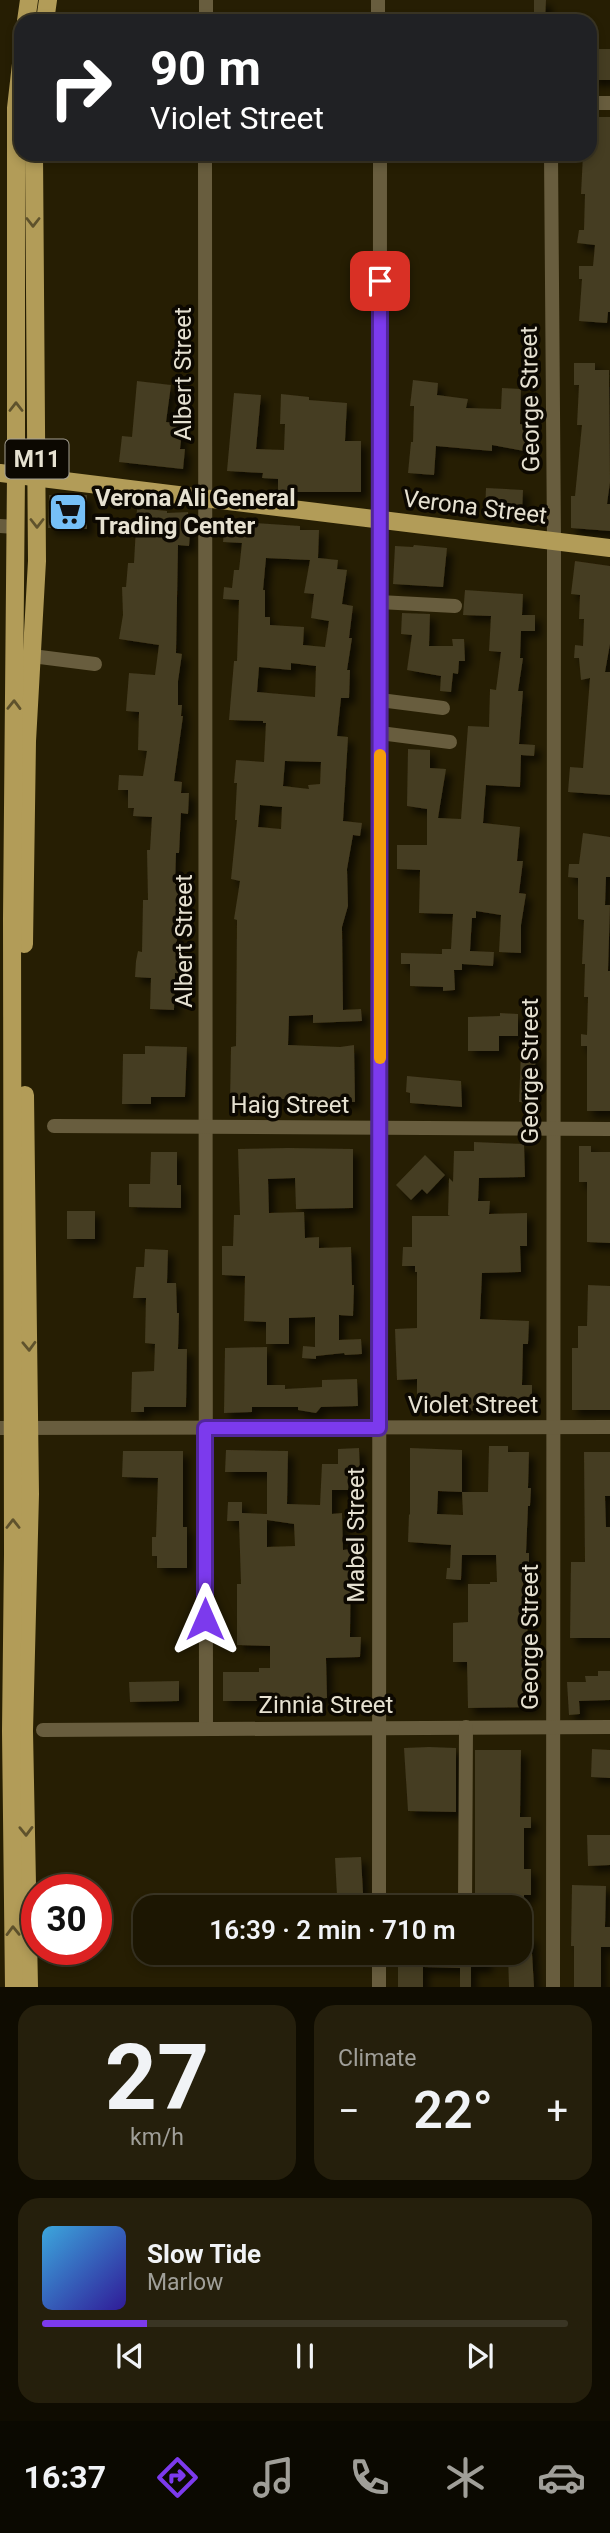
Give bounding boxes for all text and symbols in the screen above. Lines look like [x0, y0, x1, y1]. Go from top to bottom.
text: 90 m [150, 40, 261, 97]
icon: right [35, 42, 126, 133]
text: Violet Street [150, 99, 324, 137]
one-way arrow [25, 217, 41, 228]
pin [350, 251, 410, 311]
icon: arrive [361, 262, 399, 300]
street label: Albert Street [169, 307, 197, 441]
street label: George Street [515, 326, 545, 472]
one-way arrow [8, 401, 24, 411]
road number: M11 [5, 440, 68, 478]
place label: Verona Ali General Trading Center [95, 484, 295, 540]
street label: Verona Street [402, 484, 549, 530]
supermarket icon: Verona Ali General Trading Center [47, 491, 89, 533]
one-way arrow [29, 518, 45, 529]
one-way arrow [6, 699, 22, 710]
street label: Albert Street [170, 874, 198, 1008]
street label: George Street [516, 998, 544, 1144]
street label: Haig Street [231, 1091, 350, 1119]
one-way arrow [21, 1341, 36, 1352]
street label: Violet Street [408, 1391, 538, 1419]
street label: Mabel Street [342, 1467, 370, 1603]
one-way arrow [5, 1518, 21, 1528]
street label: George Street [516, 1564, 544, 1710]
position arrow [168, 1582, 242, 1656]
street label: Zinnia Street [259, 1691, 394, 1719]
one-way arrow [18, 1826, 34, 1837]
speed limit sign: 30 [21, 1874, 112, 1965]
text: 16:39 · 2 min · 710 m [209, 1915, 456, 1945]
one-way arrow [5, 1925, 21, 1936]
text: 27 [105, 2025, 209, 2131]
text: Climate [338, 2045, 417, 2072]
text: 22° [413, 2080, 493, 2141]
text: − [338, 2089, 360, 2133]
text: + [546, 2089, 568, 2133]
text: km/h [130, 2124, 184, 2151]
text: Slow Tide [147, 2239, 261, 2269]
text: Marlow [147, 2269, 223, 2296]
icon: previous [111, 2337, 149, 2375]
icon: pause [286, 2337, 324, 2375]
icon: next [461, 2337, 499, 2375]
icon: directions [153, 2453, 202, 2502]
icon: music [249, 2453, 298, 2502]
icon: phone [345, 2453, 394, 2502]
icon: climate [441, 2453, 490, 2502]
icon: car [537, 2453, 586, 2502]
text: 16:37 [24, 2458, 106, 2496]

